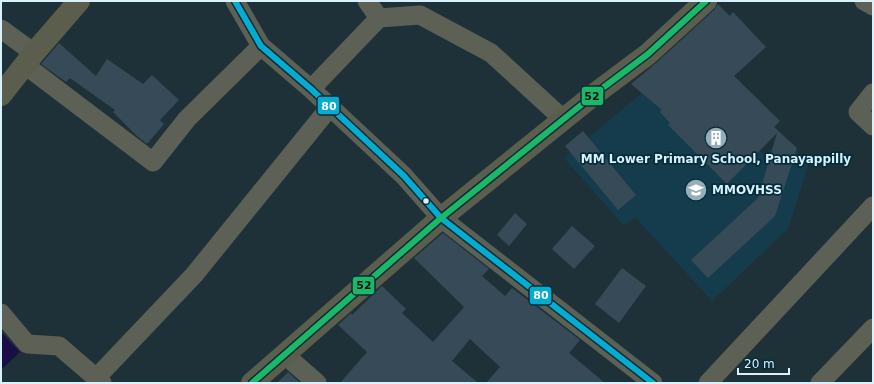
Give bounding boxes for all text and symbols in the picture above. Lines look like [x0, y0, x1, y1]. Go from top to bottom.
line badge: 52 [581, 86, 604, 106]
text: 52 [584, 90, 600, 103]
line badge: 80 [317, 96, 340, 115]
text: 80 [321, 100, 337, 113]
building icon: MM Lower Primary School, Panayappilly [703, 125, 729, 151]
place label: MM Lower Primary School, Panayappilly [581, 152, 851, 166]
school or university icon: MMOVHSS [683, 177, 709, 203]
place label: MMOVHSS [712, 183, 782, 197]
unlabelled marker [421, 196, 431, 206]
line badge: 52 [352, 276, 375, 295]
text: 52 [356, 279, 372, 292]
line badge: 80 [529, 286, 552, 305]
text: 80 [533, 289, 549, 302]
scale bar [738, 350, 789, 376]
text: 20 m [744, 357, 775, 371]

